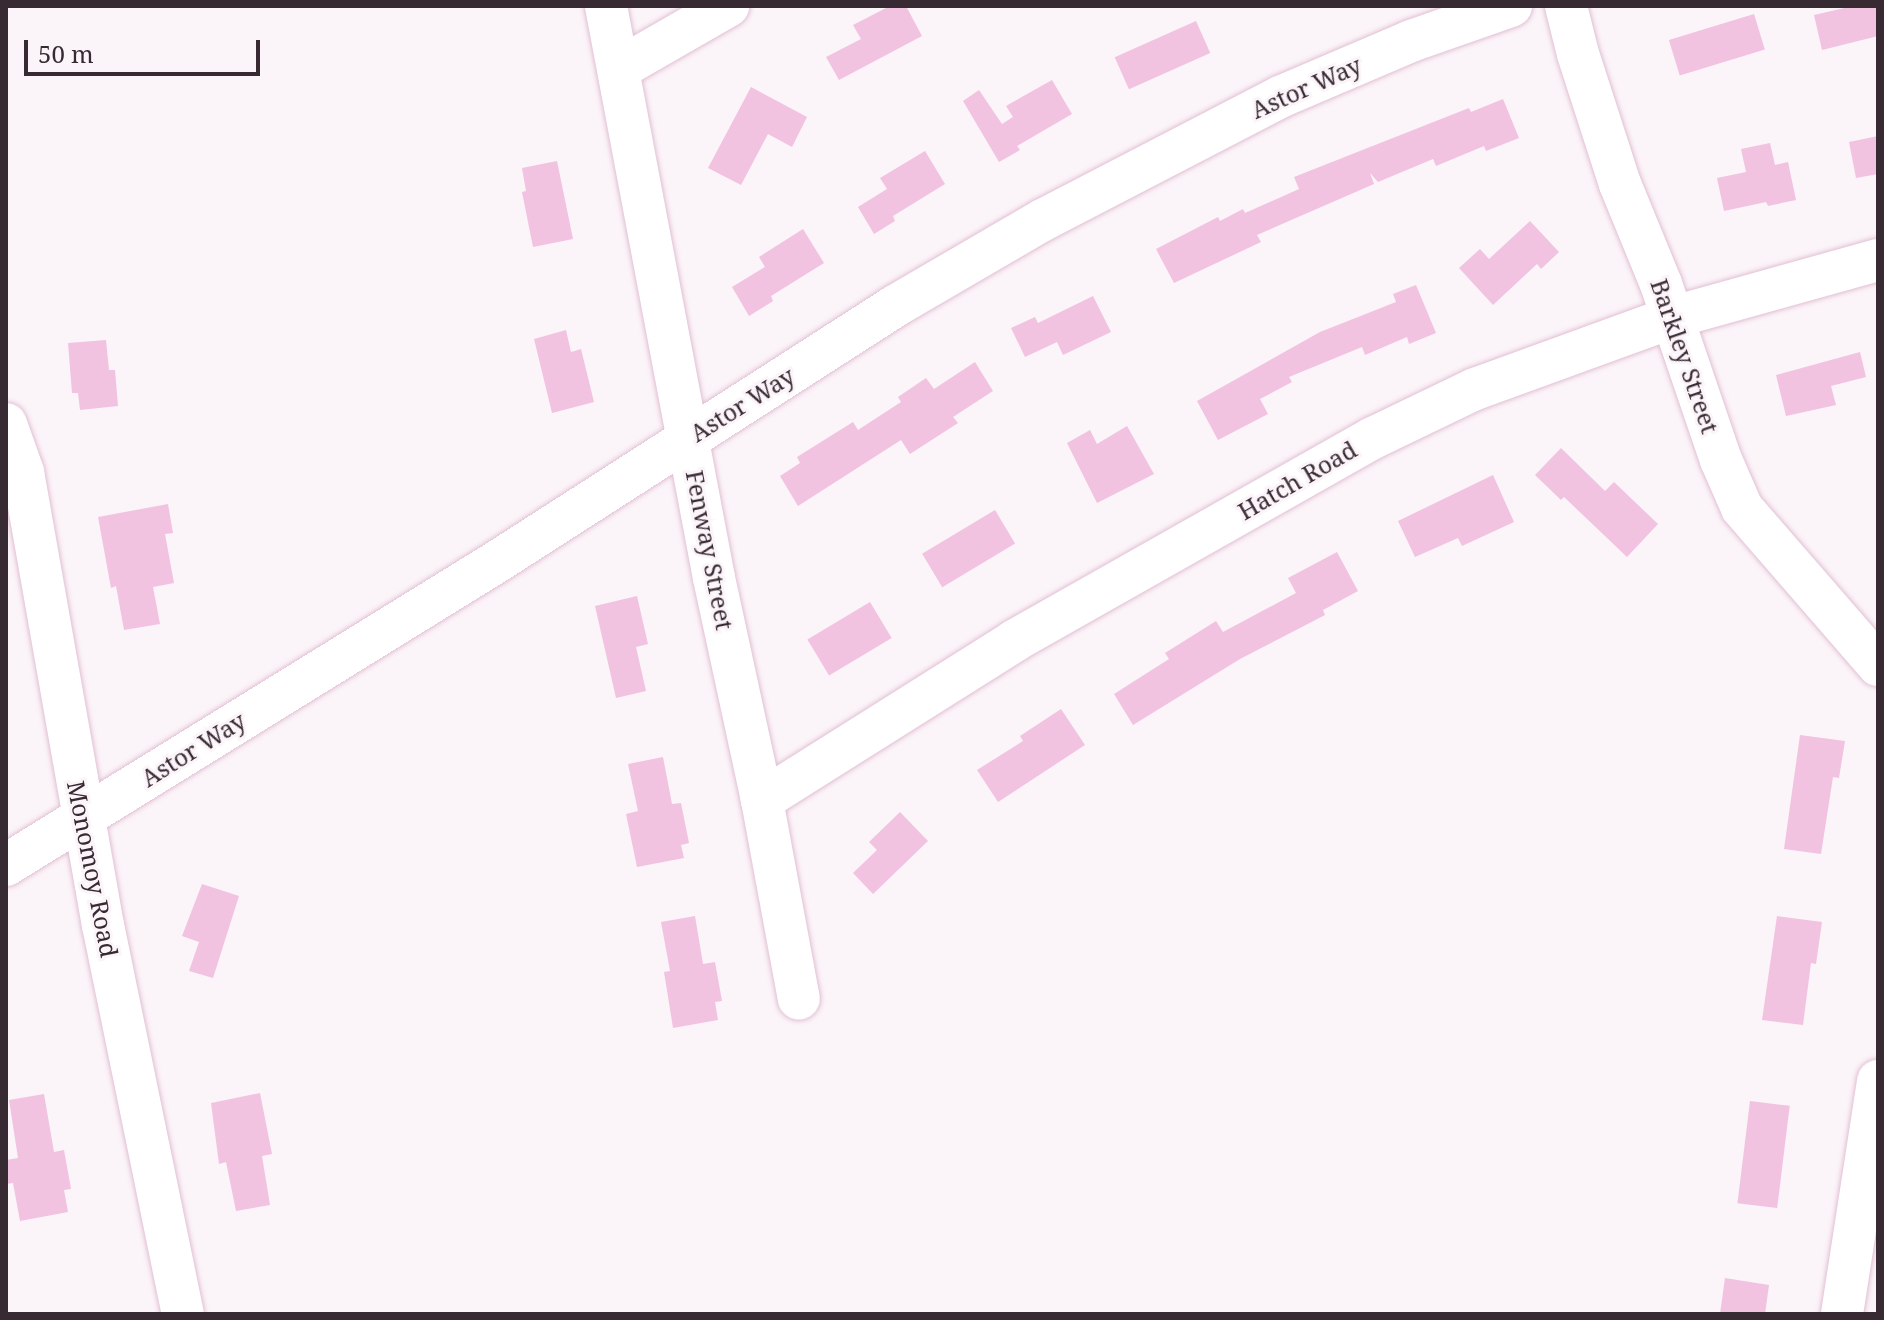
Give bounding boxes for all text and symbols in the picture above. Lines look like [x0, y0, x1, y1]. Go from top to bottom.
scale bar [28, 24, 264, 74]
text: 50 m [38, 37, 94, 70]
street label: Astor Way [1246, 50, 1366, 124]
street label: Barkley Street [1645, 275, 1725, 437]
street label: Astor Way [684, 361, 800, 447]
street label: Hatch Road [1233, 434, 1361, 526]
street label: Fenway Street [680, 468, 740, 632]
street label: Astor Way [135, 706, 251, 792]
street label: Monomoy Road [62, 778, 124, 960]

